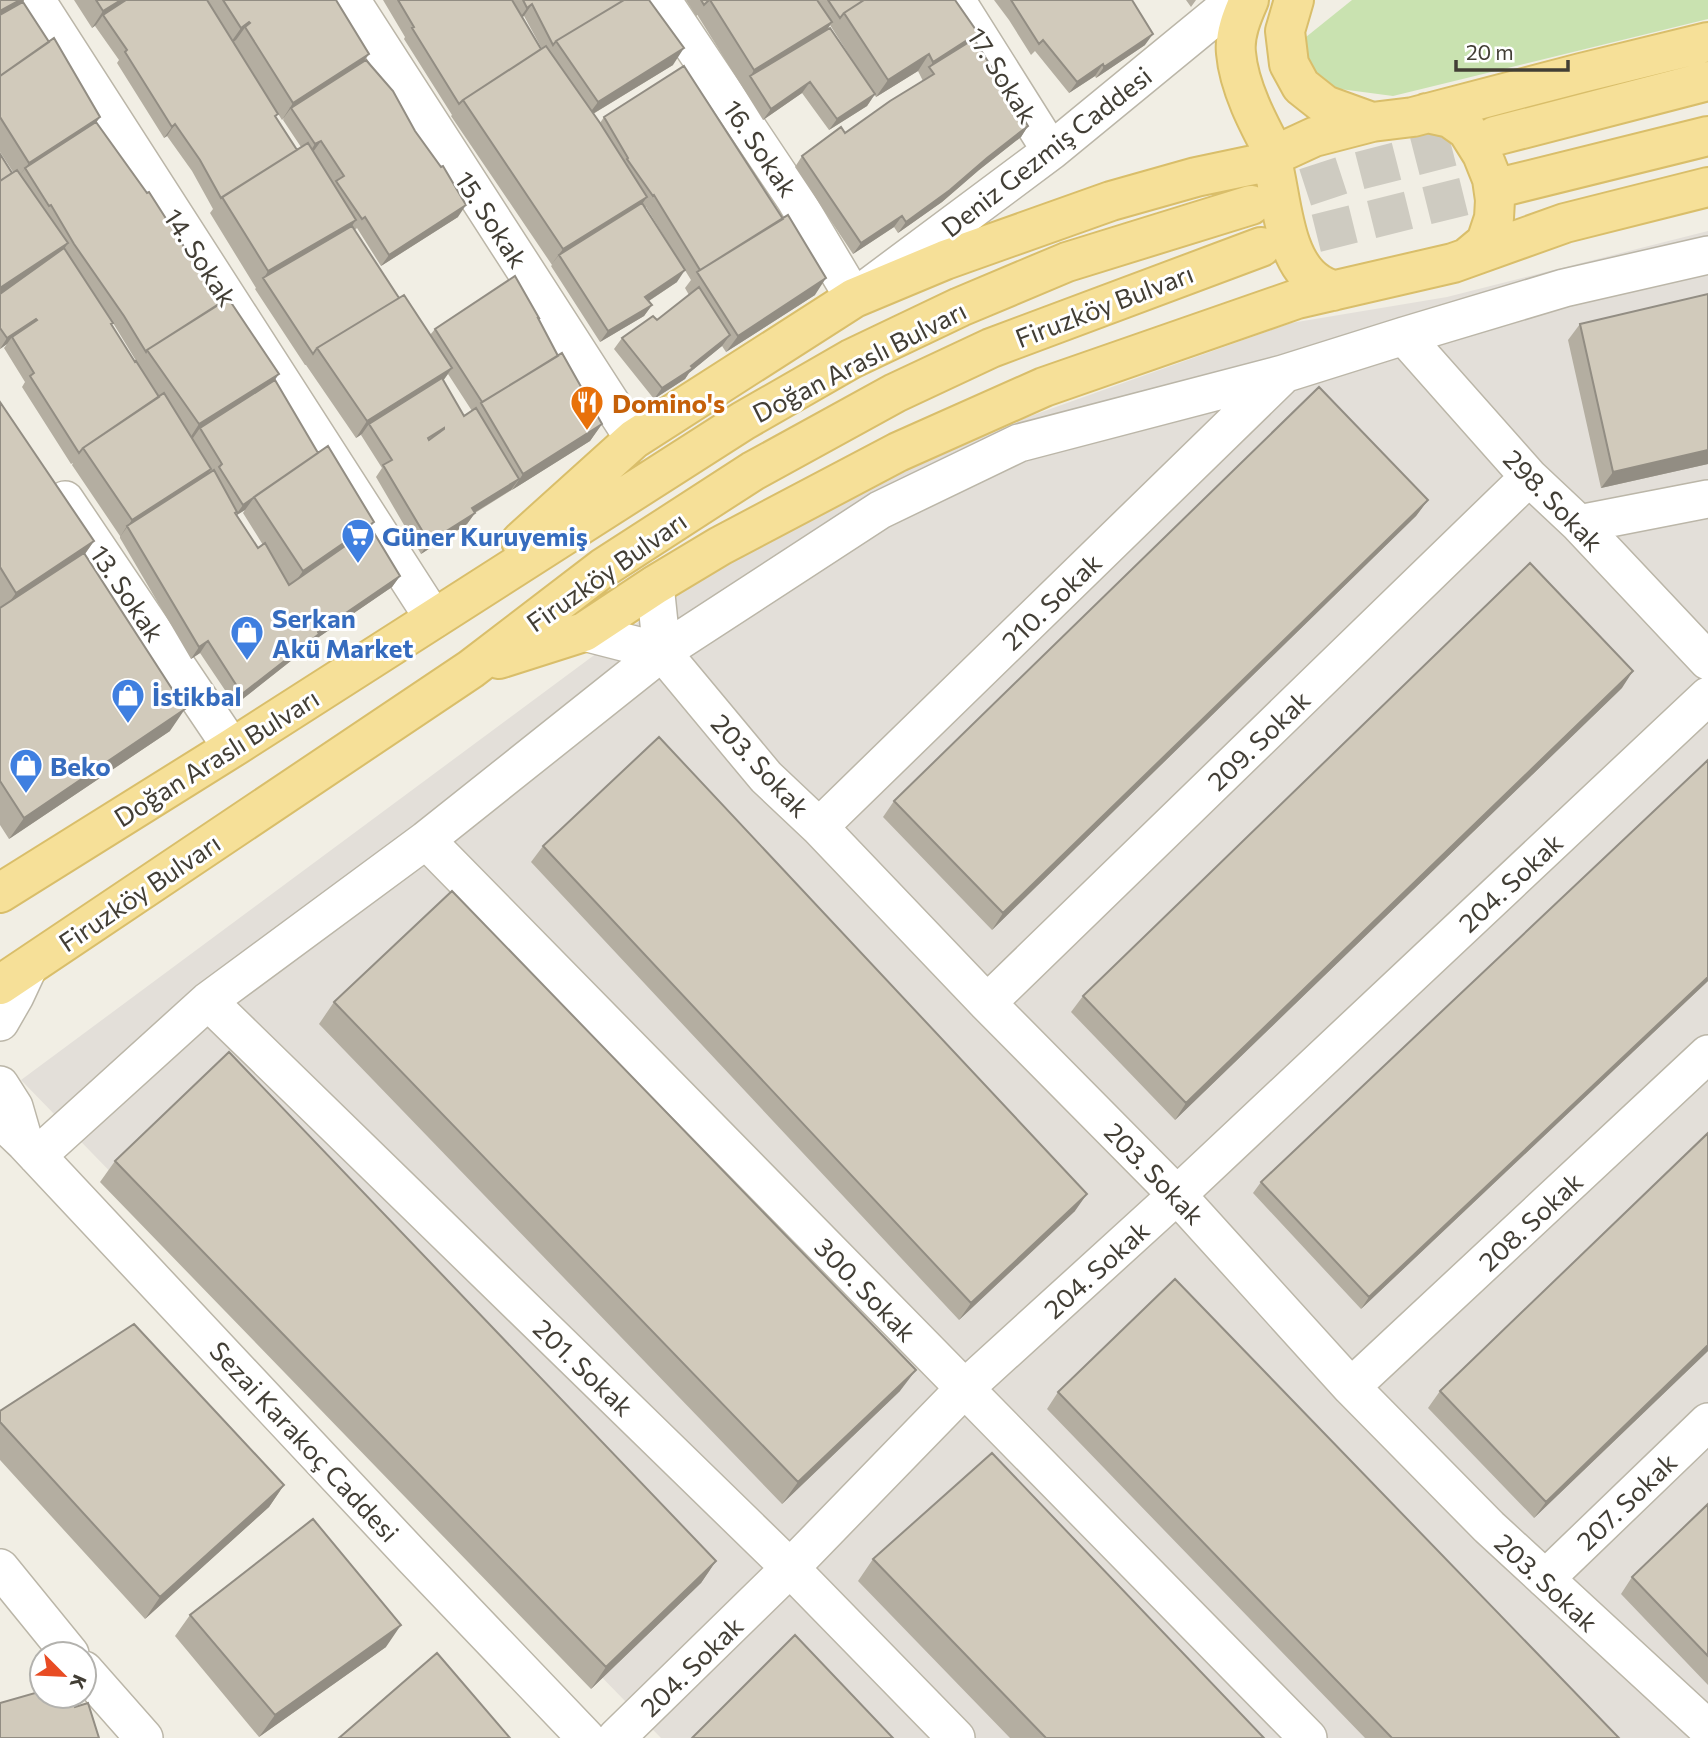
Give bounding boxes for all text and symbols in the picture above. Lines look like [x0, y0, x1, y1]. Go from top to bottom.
street label: 17. Sokak [962, 22, 1044, 128]
scale bar [1456, 28, 1568, 72]
text: 20 m [1466, 39, 1514, 64]
street label: Deniz Gezmiş Caddesi [935, 59, 1157, 243]
street label: 16. Sokak [717, 94, 805, 202]
street label: 15. Sokak [449, 165, 535, 273]
street label: 14. Sokak [158, 202, 244, 312]
street label: Firuzköy Bulvarı [1011, 257, 1197, 353]
street label: Doğan Araslı Bulvarı [747, 294, 971, 428]
restaurant icon: Domino's [568, 383, 606, 432]
place label: Domino's [612, 387, 725, 418]
street label: 298. Sokak [1498, 443, 1610, 557]
street label: Firuzköy Bulvarı [520, 504, 692, 638]
supermarket icon: Güner Kuruyemiş [339, 516, 377, 565]
place label: Güner Kuruyemiş [382, 520, 588, 551]
street label: 13. Sokak [85, 539, 171, 647]
street label: 210. Sokak [995, 546, 1107, 656]
place label: Serkan Akü Market [272, 602, 413, 663]
shop icon: Serkan Akü Market [228, 613, 266, 662]
shop icon: İstikbal [109, 676, 147, 725]
place label: İstikbal [152, 680, 241, 711]
street label: Doğan Araslı Bulvarı [108, 681, 324, 833]
street label: 209. Sokak [1200, 684, 1316, 796]
street label: 203. Sokak [706, 707, 816, 823]
shop icon: Beko [7, 746, 45, 795]
place label: Beko [50, 750, 111, 781]
street label: 204. Sokak [1452, 826, 1568, 938]
street label: Firuzköy Bulvarı [52, 827, 226, 957]
street label: 203. Sokak [1099, 1116, 1211, 1230]
street label: 208. Sokak [1472, 1165, 1588, 1277]
street label: 204. Sokak [1037, 1214, 1155, 1324]
street label: 300. Sokak [809, 1231, 923, 1347]
street label: 201. Sokak [528, 1312, 640, 1422]
street label: Sezai Karakoç Caddesi [204, 1334, 406, 1548]
street label: 207. Sokak [1570, 1446, 1682, 1556]
street label: 203. Sokak [1489, 1527, 1605, 1637]
street label: 204. Sokak [633, 1610, 749, 1722]
north arrow [28, 1640, 98, 1710]
text: K [66, 1671, 92, 1693]

